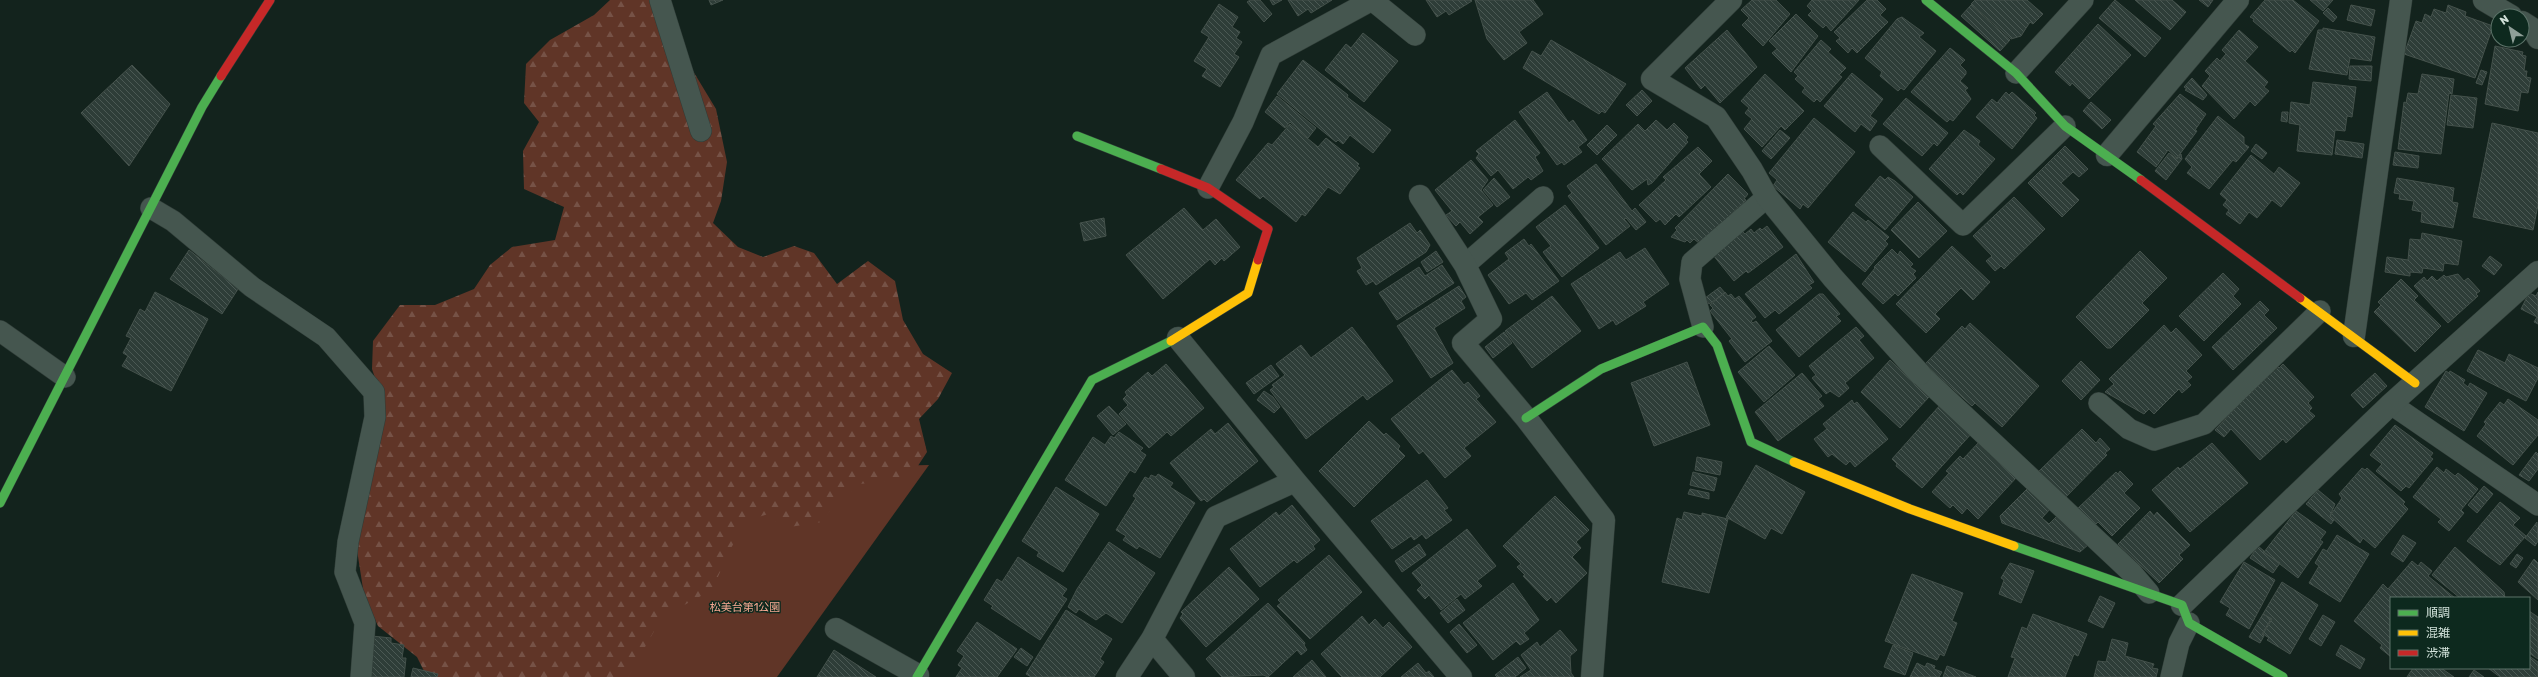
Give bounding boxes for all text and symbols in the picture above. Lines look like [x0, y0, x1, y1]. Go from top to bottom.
north arrow [2490, 8, 2530, 48]
text: N [2498, 13, 2512, 28]
legend [2390, 597, 2530, 669]
park label: 松美台第1公園 [710, 601, 780, 614]
text: 順調 [2426, 606, 2450, 620]
text: 混雑 [2426, 626, 2450, 640]
text: 渋滞 [2426, 646, 2450, 660]

